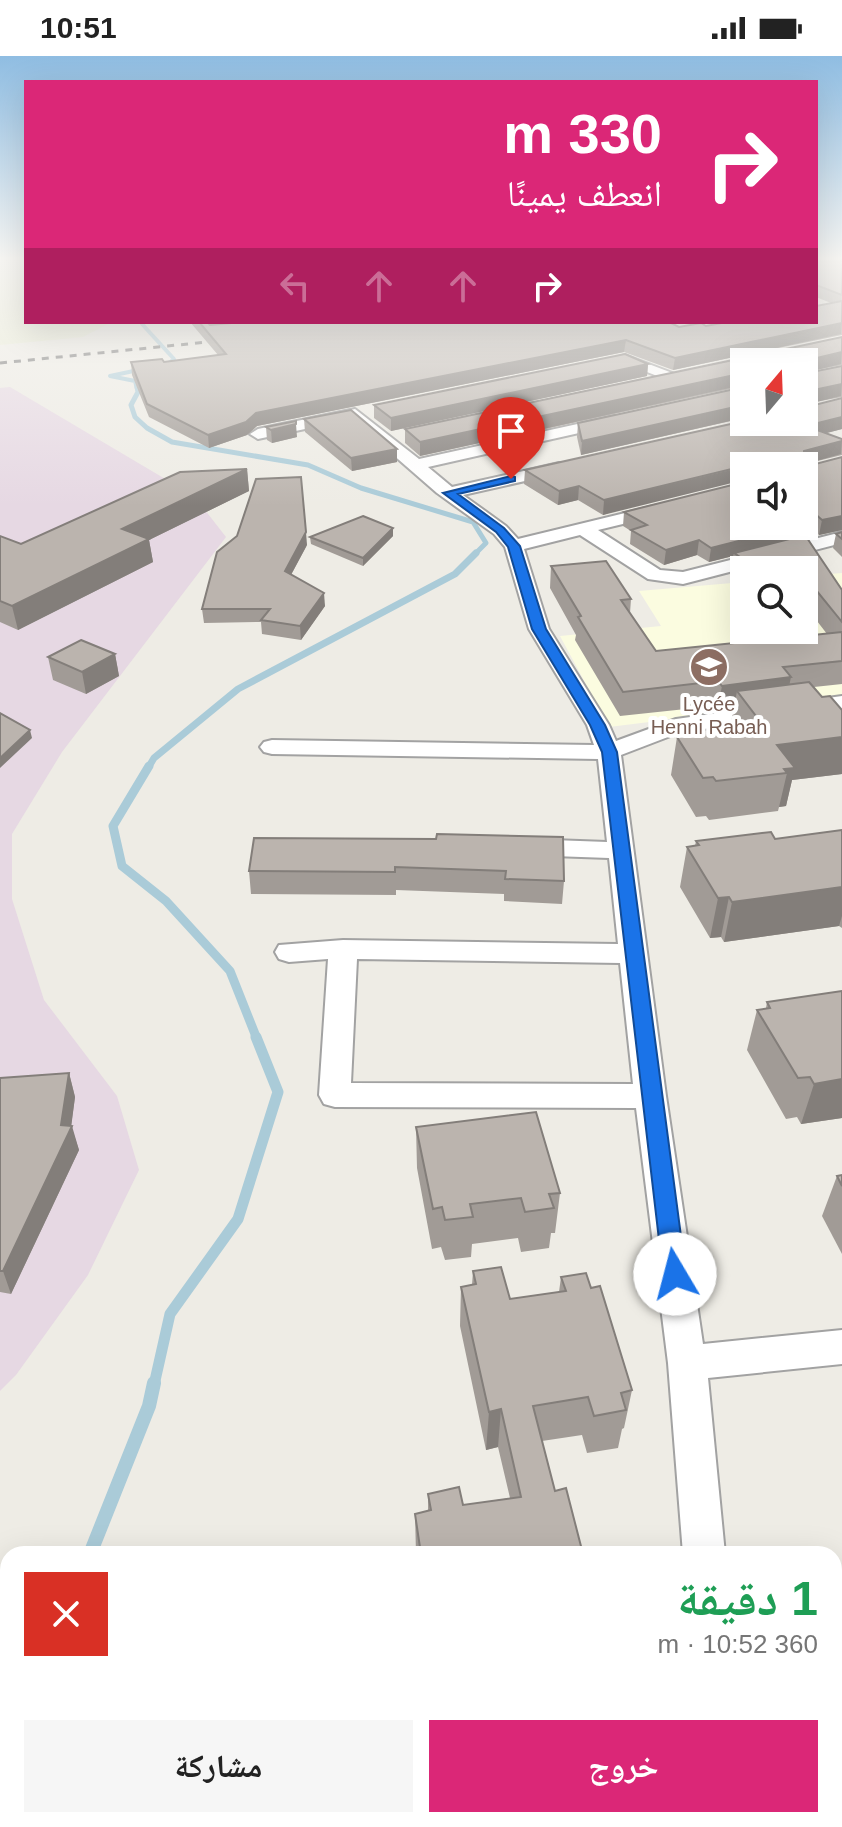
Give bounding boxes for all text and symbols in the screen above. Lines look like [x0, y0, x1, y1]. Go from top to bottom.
text: 10:51 [40, 11, 117, 44]
text: 330 m [503, 102, 662, 165]
icon: right [690, 112, 794, 216]
text: انعطف يمينًا [507, 173, 662, 214]
icon: left [273, 264, 317, 308]
icon: ahead [357, 264, 401, 308]
icon: ahead [441, 264, 485, 308]
icon: right [525, 264, 569, 308]
north arrow [730, 348, 818, 436]
map controls [730, 348, 818, 644]
pin [477, 397, 545, 479]
icon: arrive [489, 409, 533, 453]
button: sound [730, 452, 818, 540]
button: search [730, 556, 818, 644]
school or university icon: Lycée Henni Rabah [688, 646, 730, 688]
place label: Lycée Henni Rabah [651, 693, 767, 738]
position arrow [633, 1232, 717, 1316]
button: close [24, 1572, 108, 1656]
text: 1 دقيقة [677, 1572, 818, 1625]
text: 360 m · 10:52 [658, 1629, 818, 1659]
button: مشاركة [24, 1720, 413, 1812]
button: خروج [429, 1720, 818, 1812]

